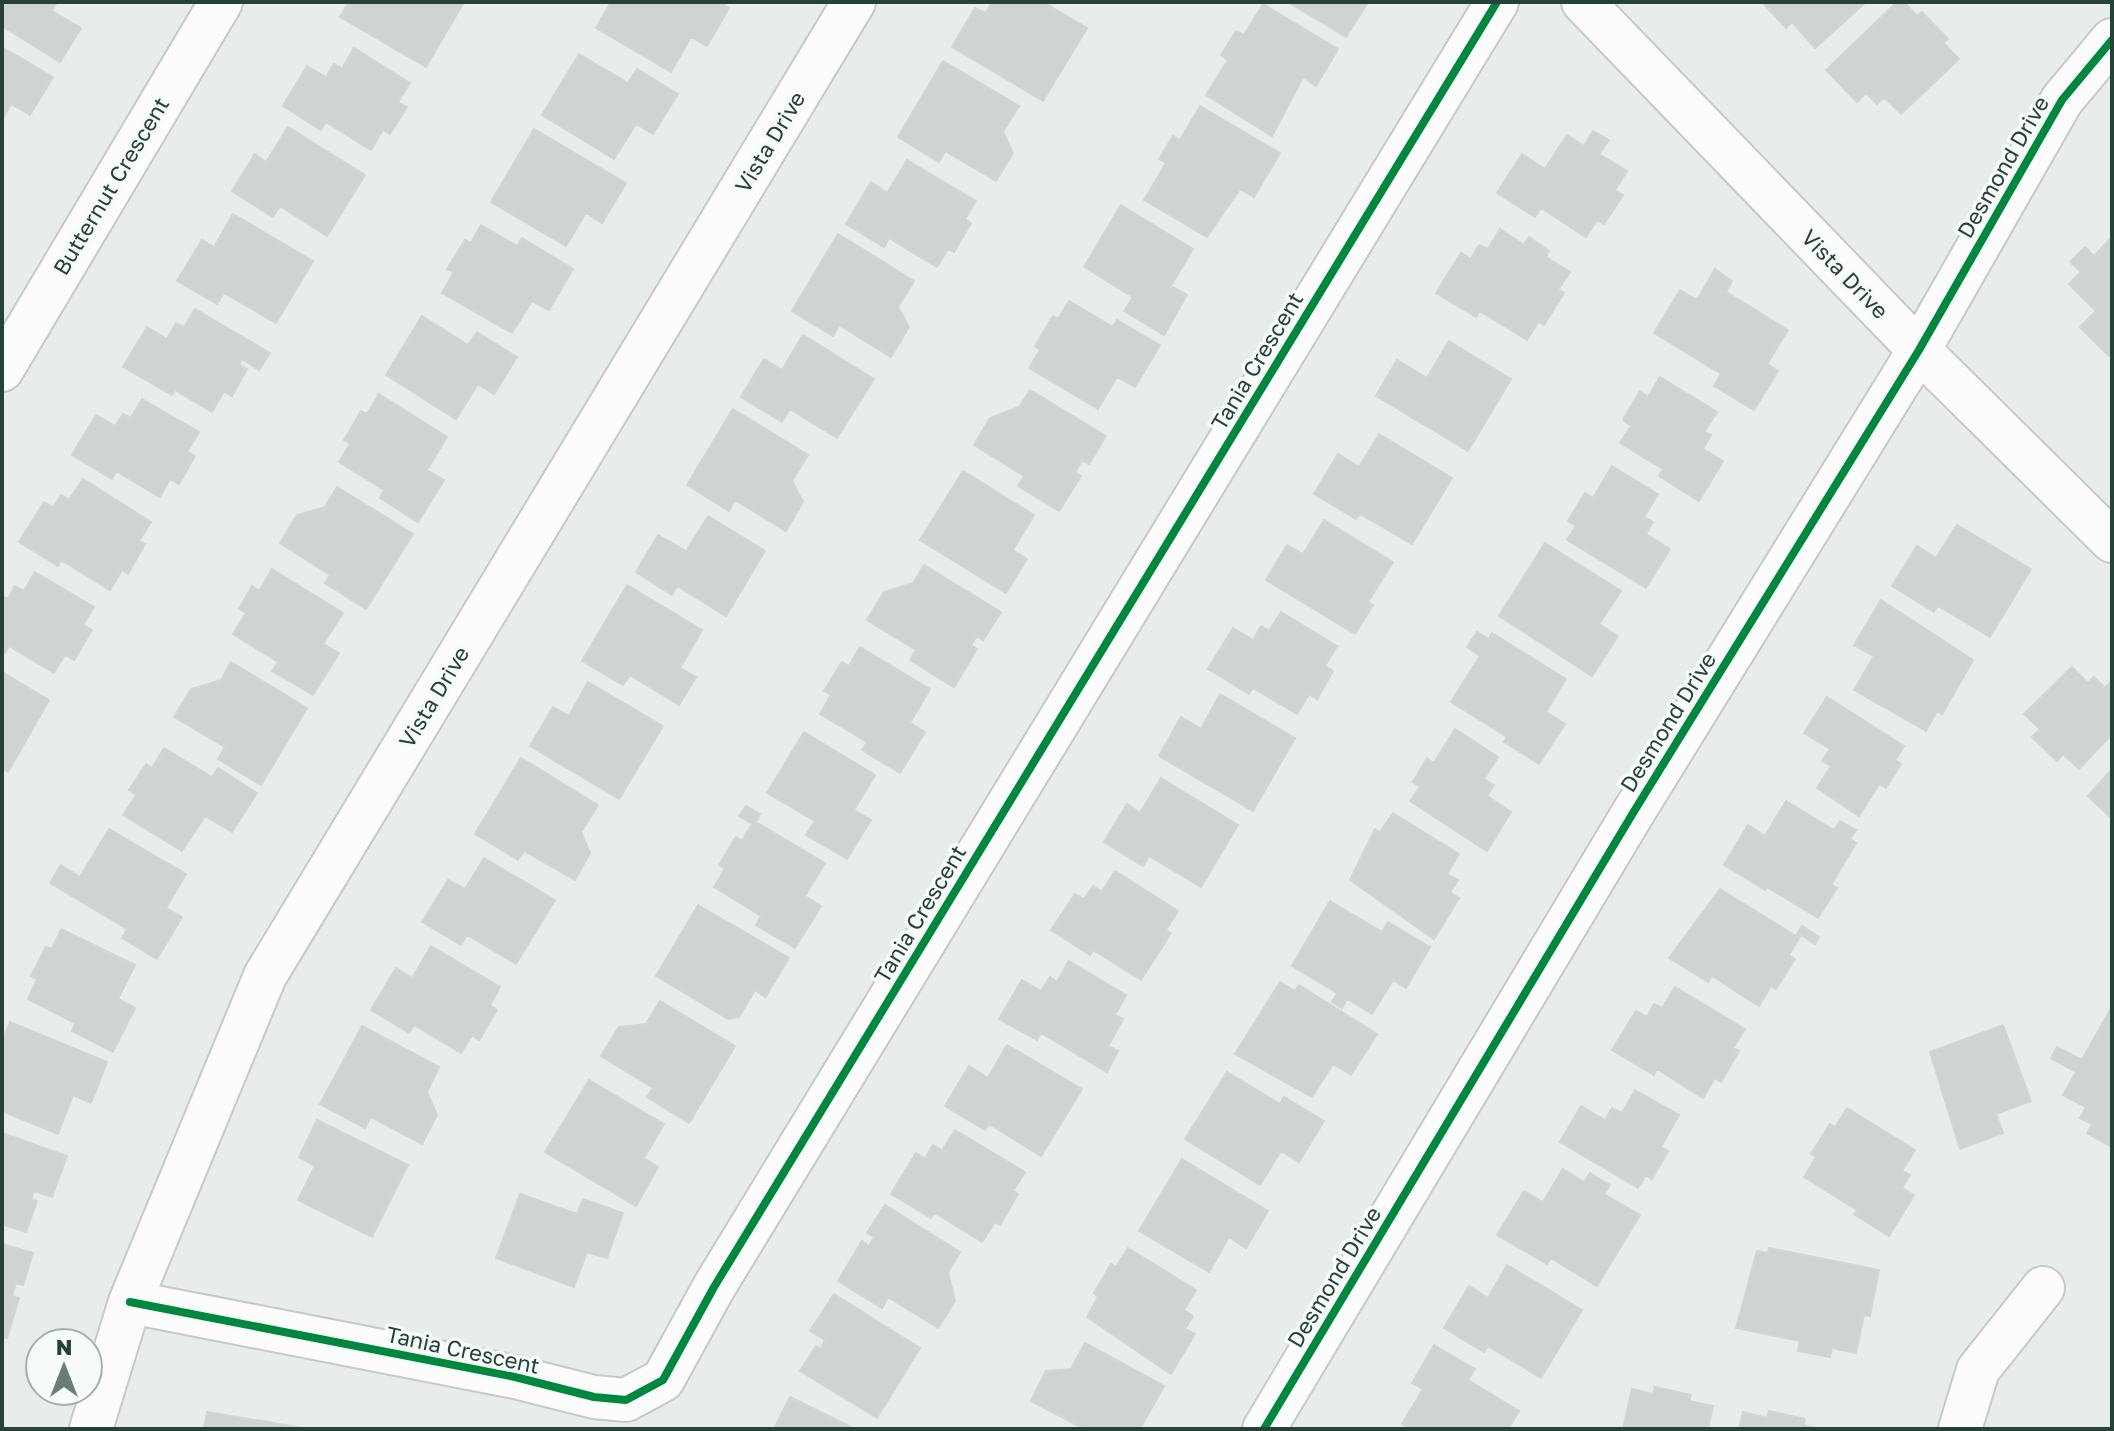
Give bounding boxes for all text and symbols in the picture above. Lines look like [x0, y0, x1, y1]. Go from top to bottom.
street label: Vista Drive [729, 86, 810, 197]
street label: Desmond Drive [1951, 91, 2054, 243]
street label: Butternut Crescent [47, 92, 174, 279]
street label: Vista Drive [1796, 223, 1895, 324]
street label: Tania Crescent [1205, 287, 1308, 435]
street label: Vista Drive [393, 641, 474, 752]
street label: Desmond Drive [1614, 647, 1721, 797]
street label: Tania Crescent [868, 840, 971, 988]
street label: Desmond Drive [1281, 1201, 1386, 1352]
street label: Tania Crescent [384, 1320, 542, 1379]
north arrow [24, 1327, 104, 1407]
text: N [56, 1333, 72, 1360]

